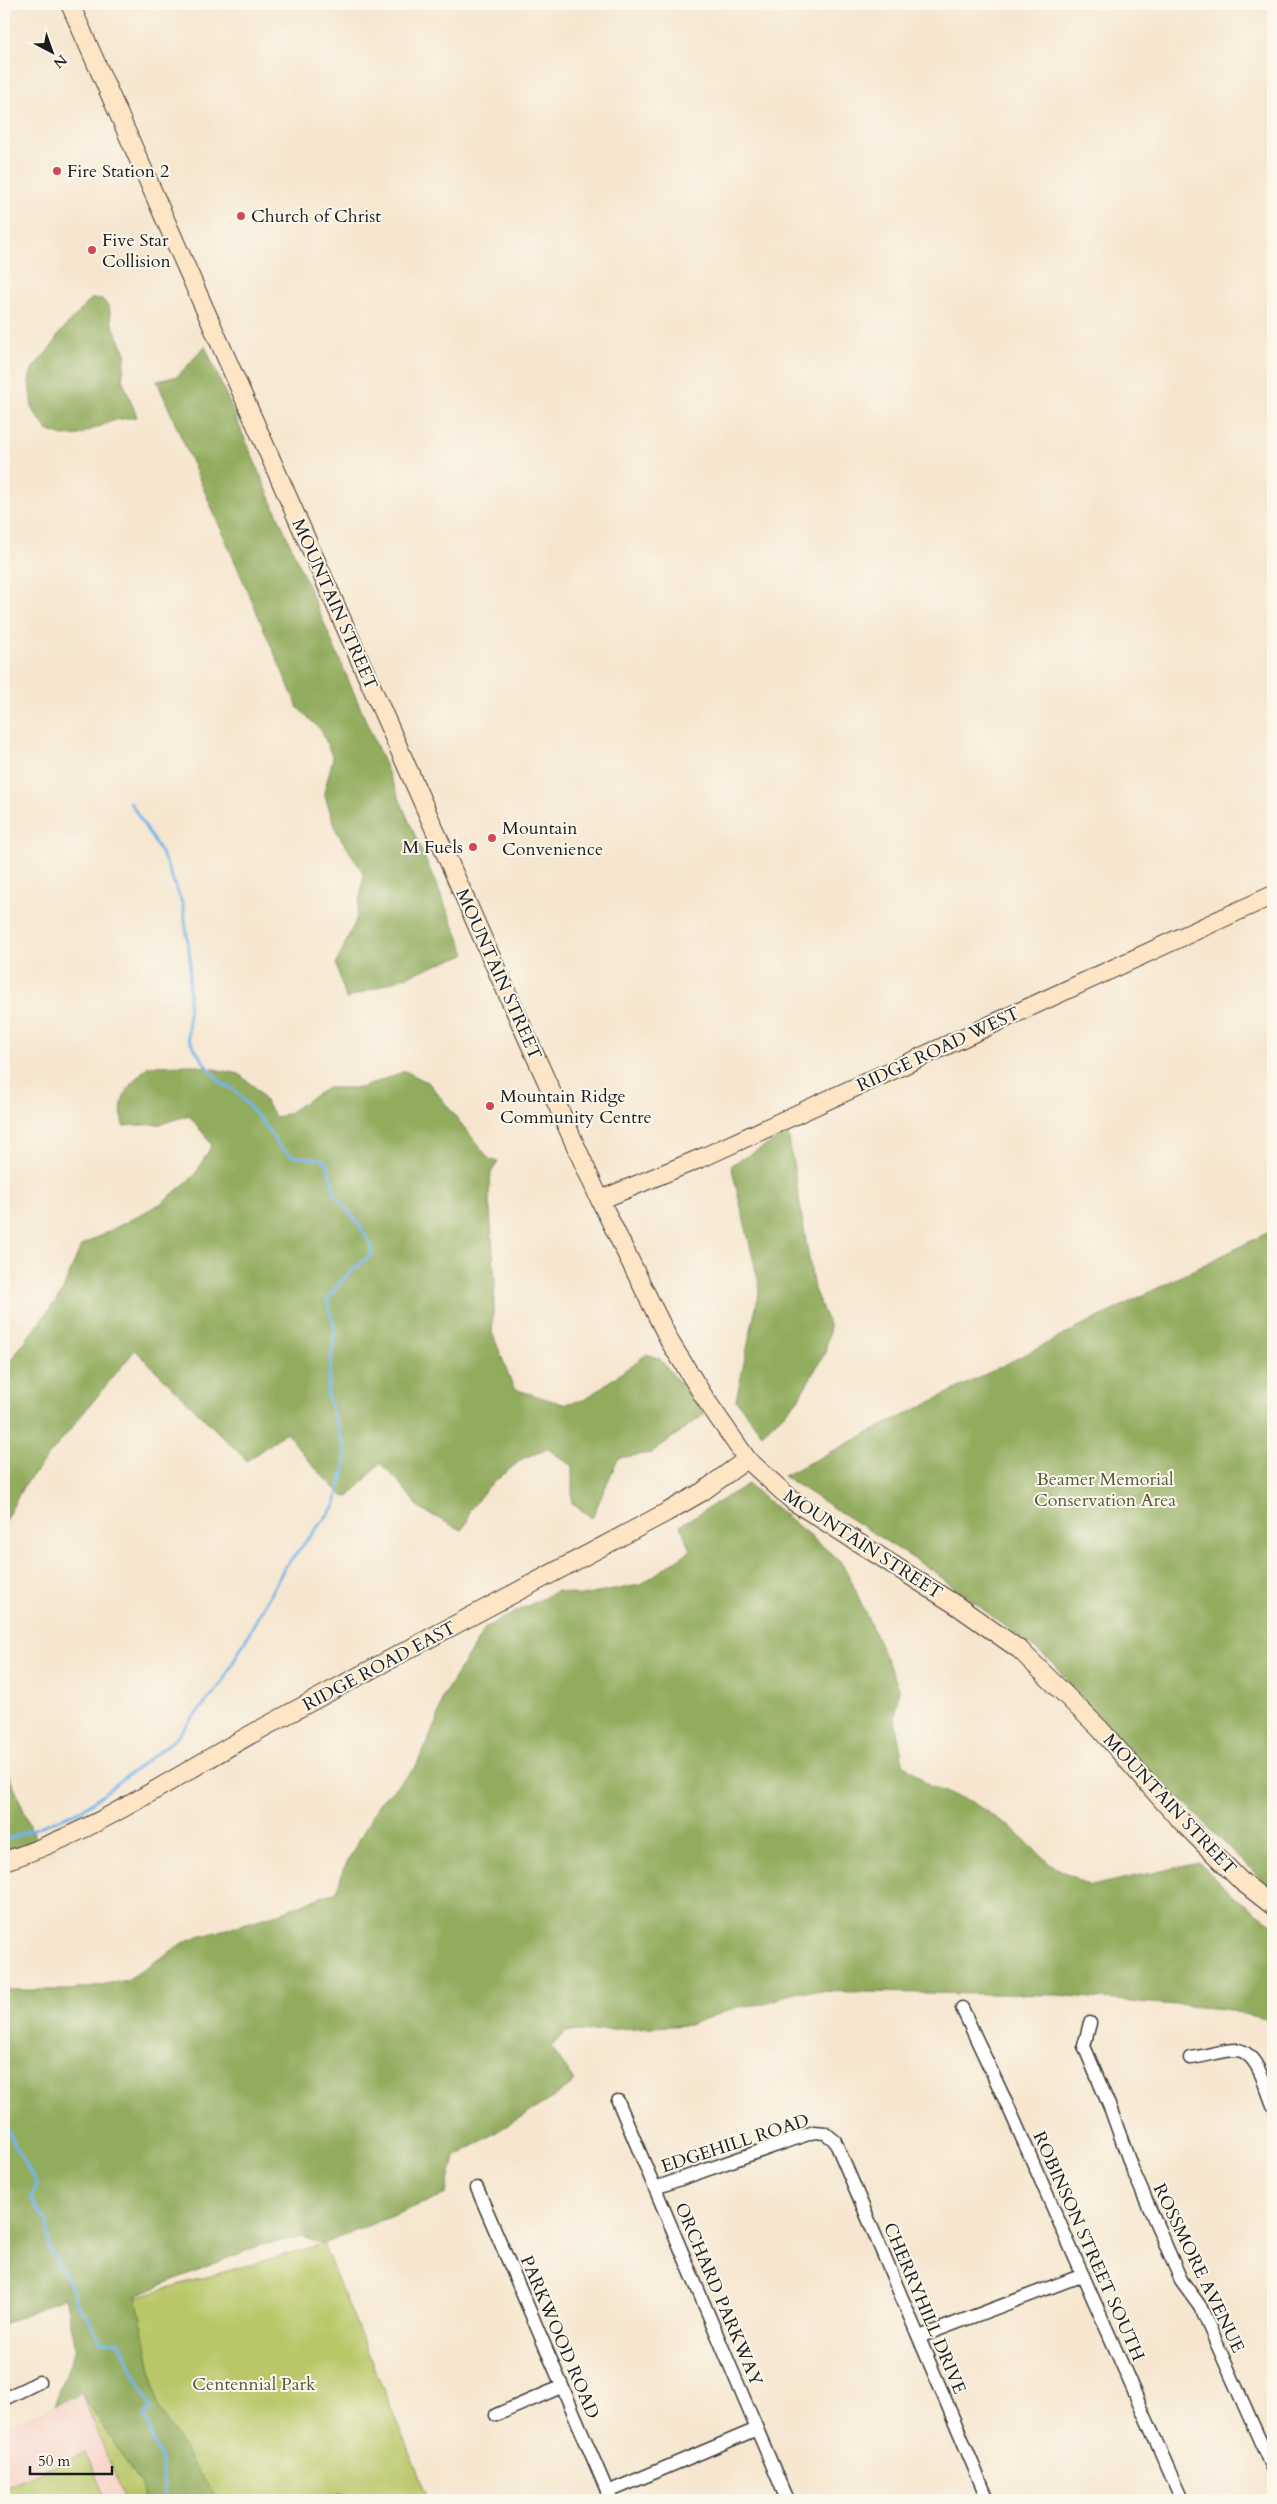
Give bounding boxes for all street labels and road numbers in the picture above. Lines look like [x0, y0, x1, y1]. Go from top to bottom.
street label: MOUNTAIN STREET [285, 515, 384, 694]
street label: MOUNTAIN STREET [449, 885, 548, 1064]
street label: RIDGE ROAD WEST [853, 1001, 1024, 1098]
street label: MOUNTAIN STREET [778, 1484, 947, 1605]
street label: RIDGE ROAD EAST [298, 1616, 460, 1717]
street label: MOUNTAIN STREET [1097, 1728, 1242, 1881]
street label: EDGEHILL ROAD [658, 2108, 812, 2179]
street label: ROBINSON STREET SOUTH [1026, 2127, 1151, 2365]
street label: ROSSMORE AVENUE [1147, 2179, 1250, 2357]
street label: ORCHARD PARKWAY [669, 2199, 769, 2390]
street label: CHERRYHILL DRIVE [877, 2219, 972, 2398]
street label: PARKWOOD ROAD [514, 2252, 605, 2423]

